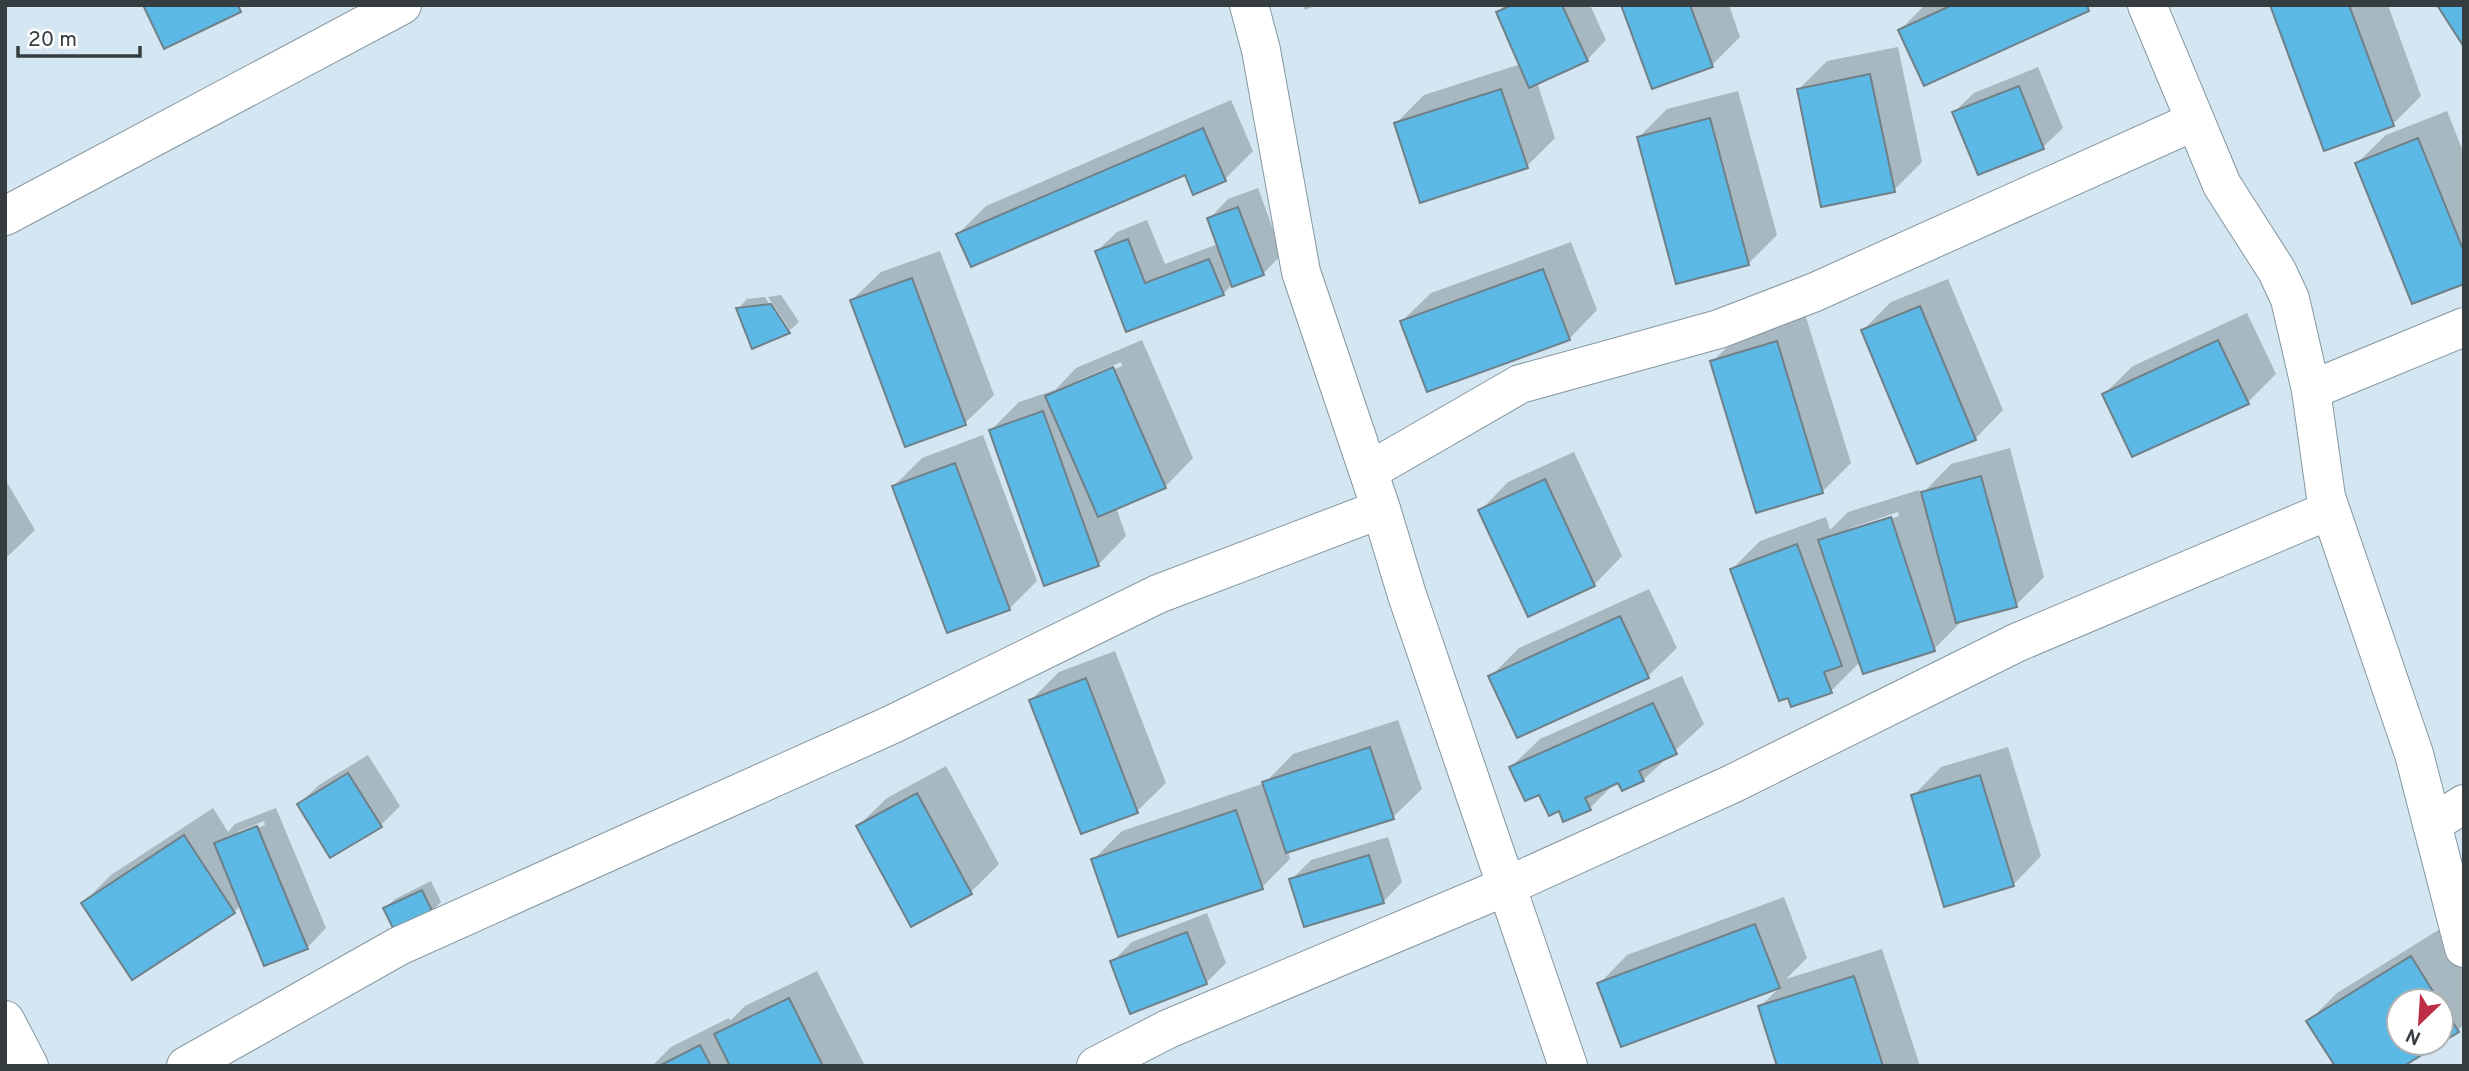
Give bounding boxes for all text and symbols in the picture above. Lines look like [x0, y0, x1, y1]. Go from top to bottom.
scale bar [18, 14, 140, 58]
text: 20 m [28, 27, 77, 54]
north arrow [2385, 987, 2455, 1057]
text: N [2402, 1022, 2425, 1049]

